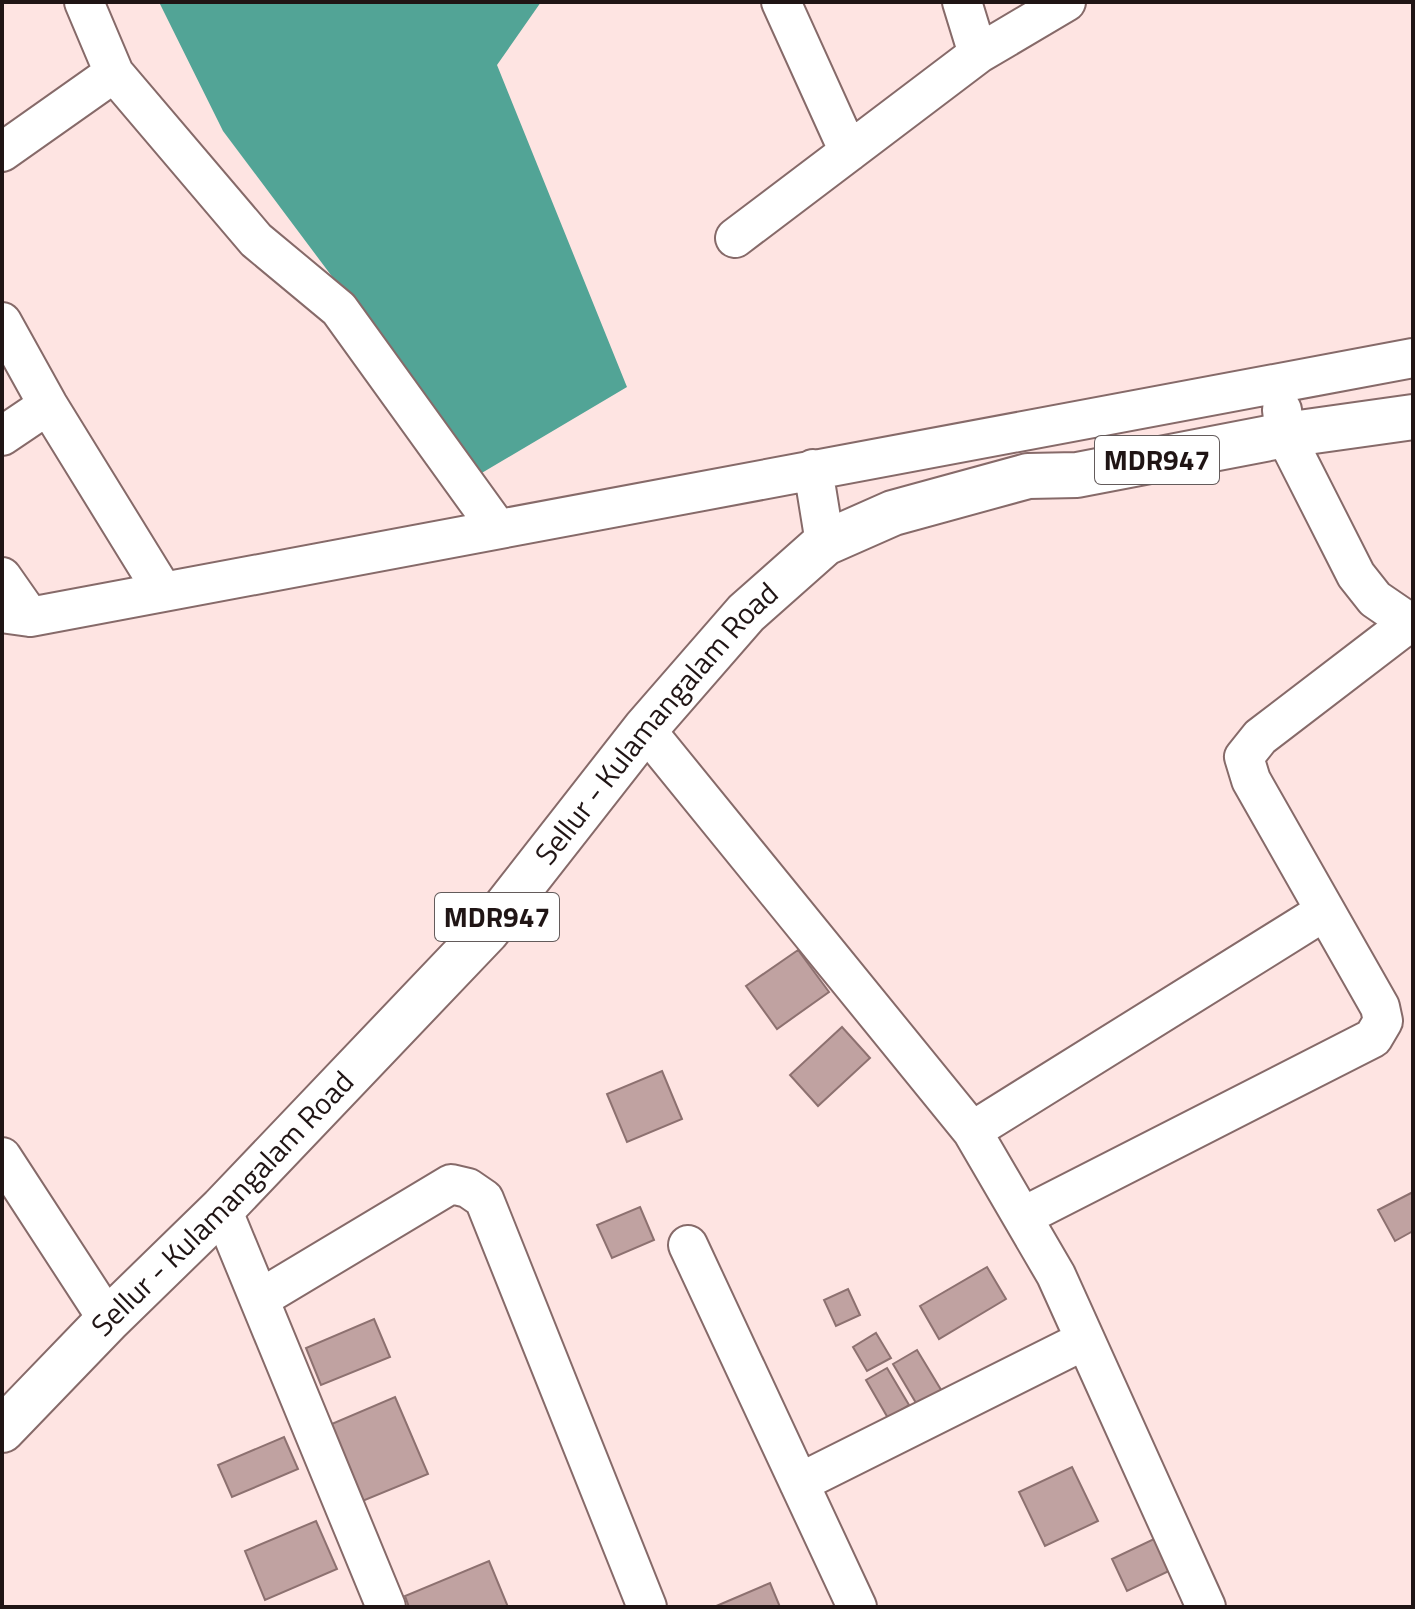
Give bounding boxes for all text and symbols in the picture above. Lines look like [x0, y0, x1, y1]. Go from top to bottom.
road number: MDR947 [1095, 436, 1219, 484]
street label: Sellur - Kulamangalam Road [523, 571, 788, 874]
road number: MDR947 [435, 893, 559, 941]
street label: Sellur - Kulamangalam Road [80, 1060, 364, 1347]

